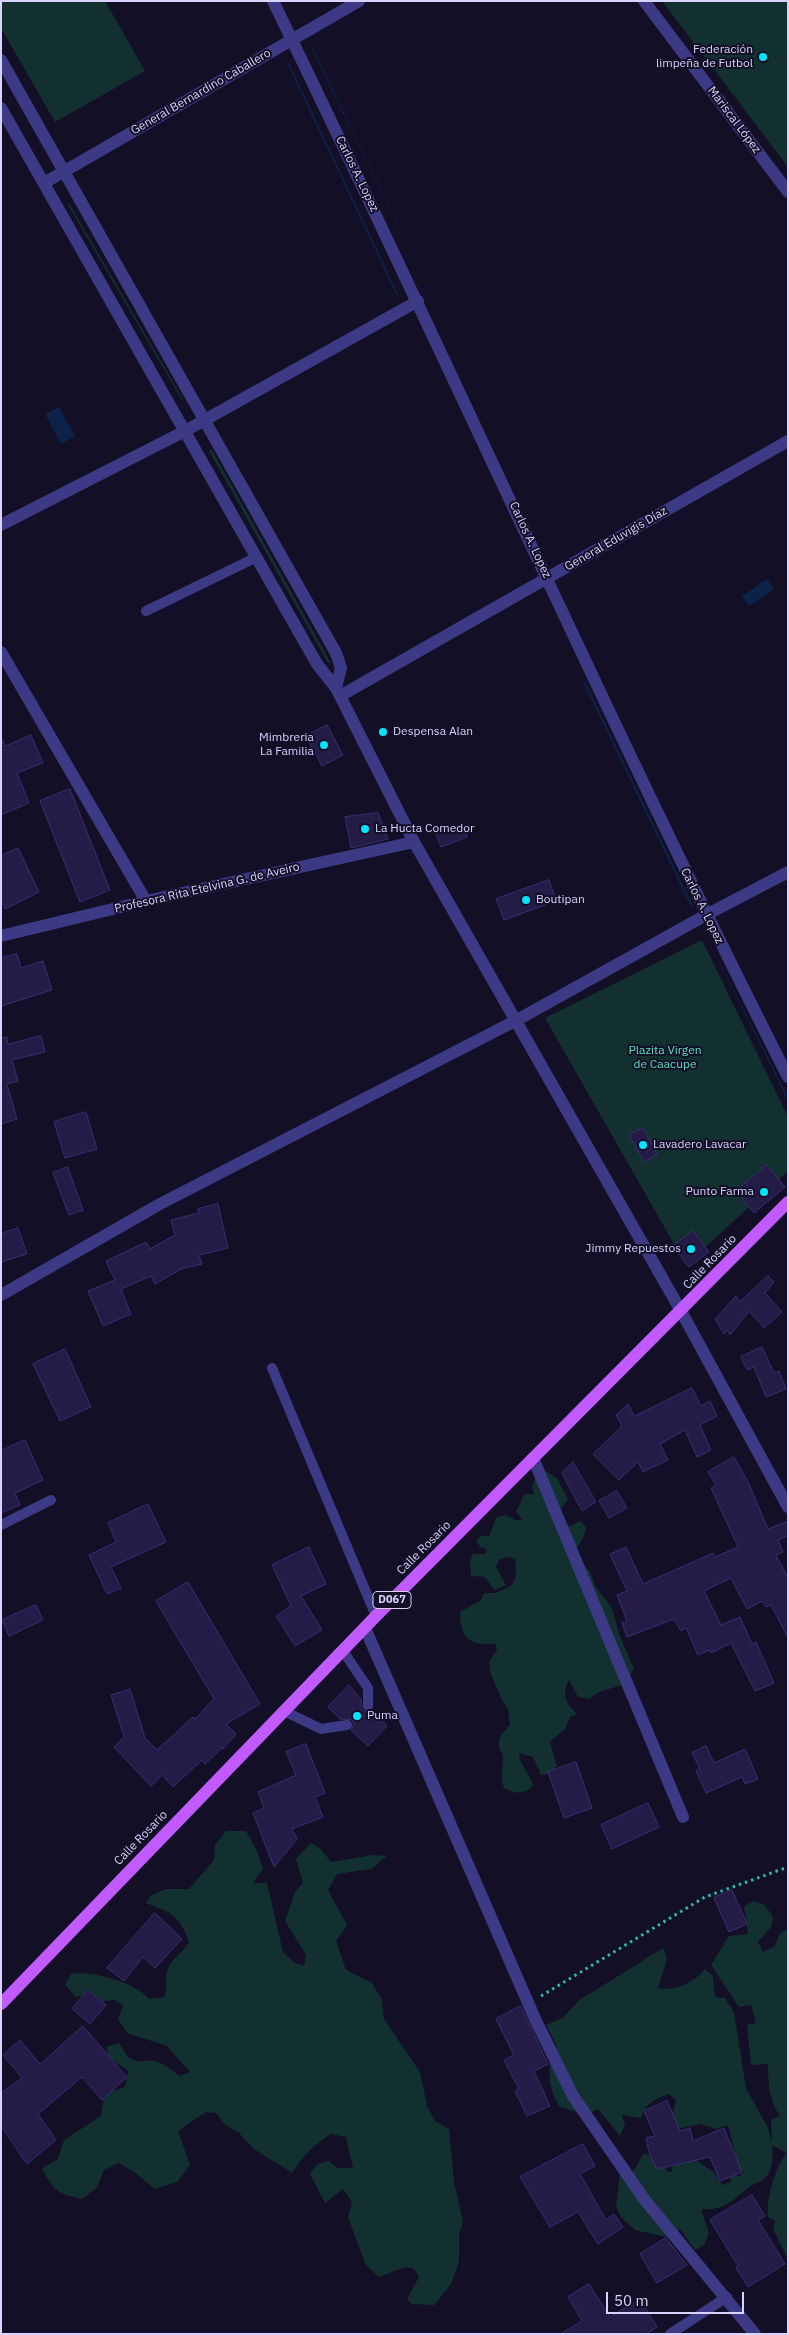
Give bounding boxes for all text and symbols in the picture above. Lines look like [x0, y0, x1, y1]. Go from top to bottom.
place label: Federación limpeña de Futbol [656, 43, 753, 71]
street label: General Bernardino Caballero [128, 46, 274, 138]
marker: Federación limpeña de Futbol [757, 51, 769, 63]
street label: Mariscal López [704, 84, 764, 156]
street label: Carlos A. Lopez [332, 134, 382, 214]
street label: Carlos A. Lopez [506, 500, 554, 580]
street label: General Eduvigis Díaz [562, 504, 670, 574]
place label: Despensa Alan [393, 725, 473, 739]
marker: Despensa Alan [377, 726, 389, 738]
place label: Mimbreria La Familia [259, 731, 314, 759]
marker: Mimbreria La Familia [318, 739, 330, 751]
place label: La Hucta Comedor [375, 822, 474, 836]
marker: La Hucta Comedor [359, 823, 371, 835]
street label: Profesora Rita Etelvina G. de Aveiro [113, 860, 301, 916]
street label: Carlos A. Lopez [677, 866, 727, 946]
place label: Boutipan [536, 893, 585, 907]
marker: Boutipan [520, 894, 532, 906]
park label: Plazita Virgen de Caacupe [628, 1044, 702, 1072]
place label: Lavadero Lavacar [653, 1138, 746, 1152]
marker: Lavadero Lavacar [637, 1139, 649, 1151]
place label: Punto Farma [685, 1185, 754, 1199]
marker: Punto Farma [758, 1186, 770, 1198]
street label: Calle Rosario [680, 1232, 740, 1292]
place label: Jimmy Repuestos [585, 1242, 681, 1256]
marker: Jimmy Repuestos [685, 1243, 697, 1255]
street label: Calle Rosario [394, 1518, 454, 1578]
road number: D067 [373, 1592, 411, 1608]
place label: Puma [367, 1709, 398, 1723]
marker: Puma [351, 1710, 363, 1722]
street label: Calle Rosario [111, 1808, 171, 1868]
scale bar [609, 2282, 746, 2314]
text: 50 m [614, 2291, 649, 2310]

